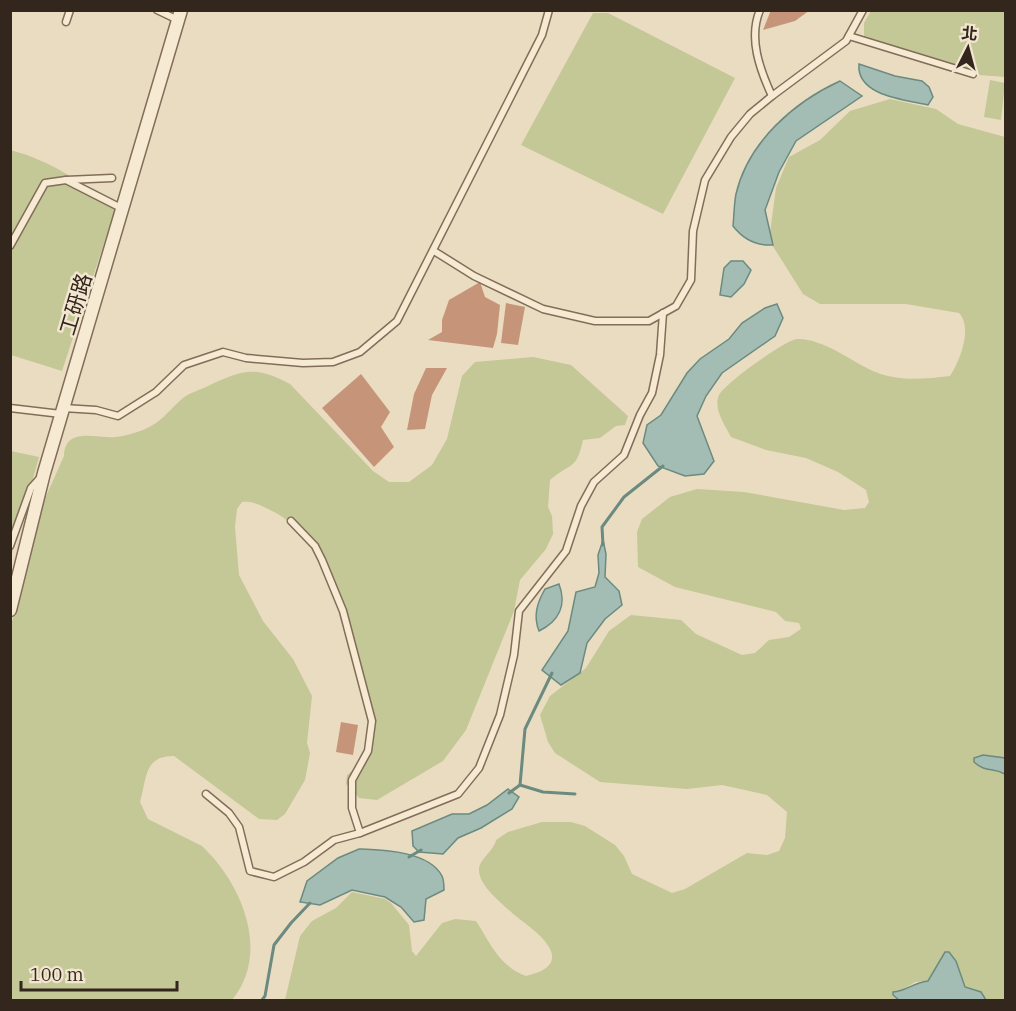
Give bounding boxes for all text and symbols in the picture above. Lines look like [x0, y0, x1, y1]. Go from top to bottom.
north arrow [938, 18, 998, 78]
text: 北 [961, 22, 979, 44]
street label: 工研路 [52, 270, 98, 338]
scale bar [21, 954, 177, 992]
text: 100 m [30, 963, 84, 986]

